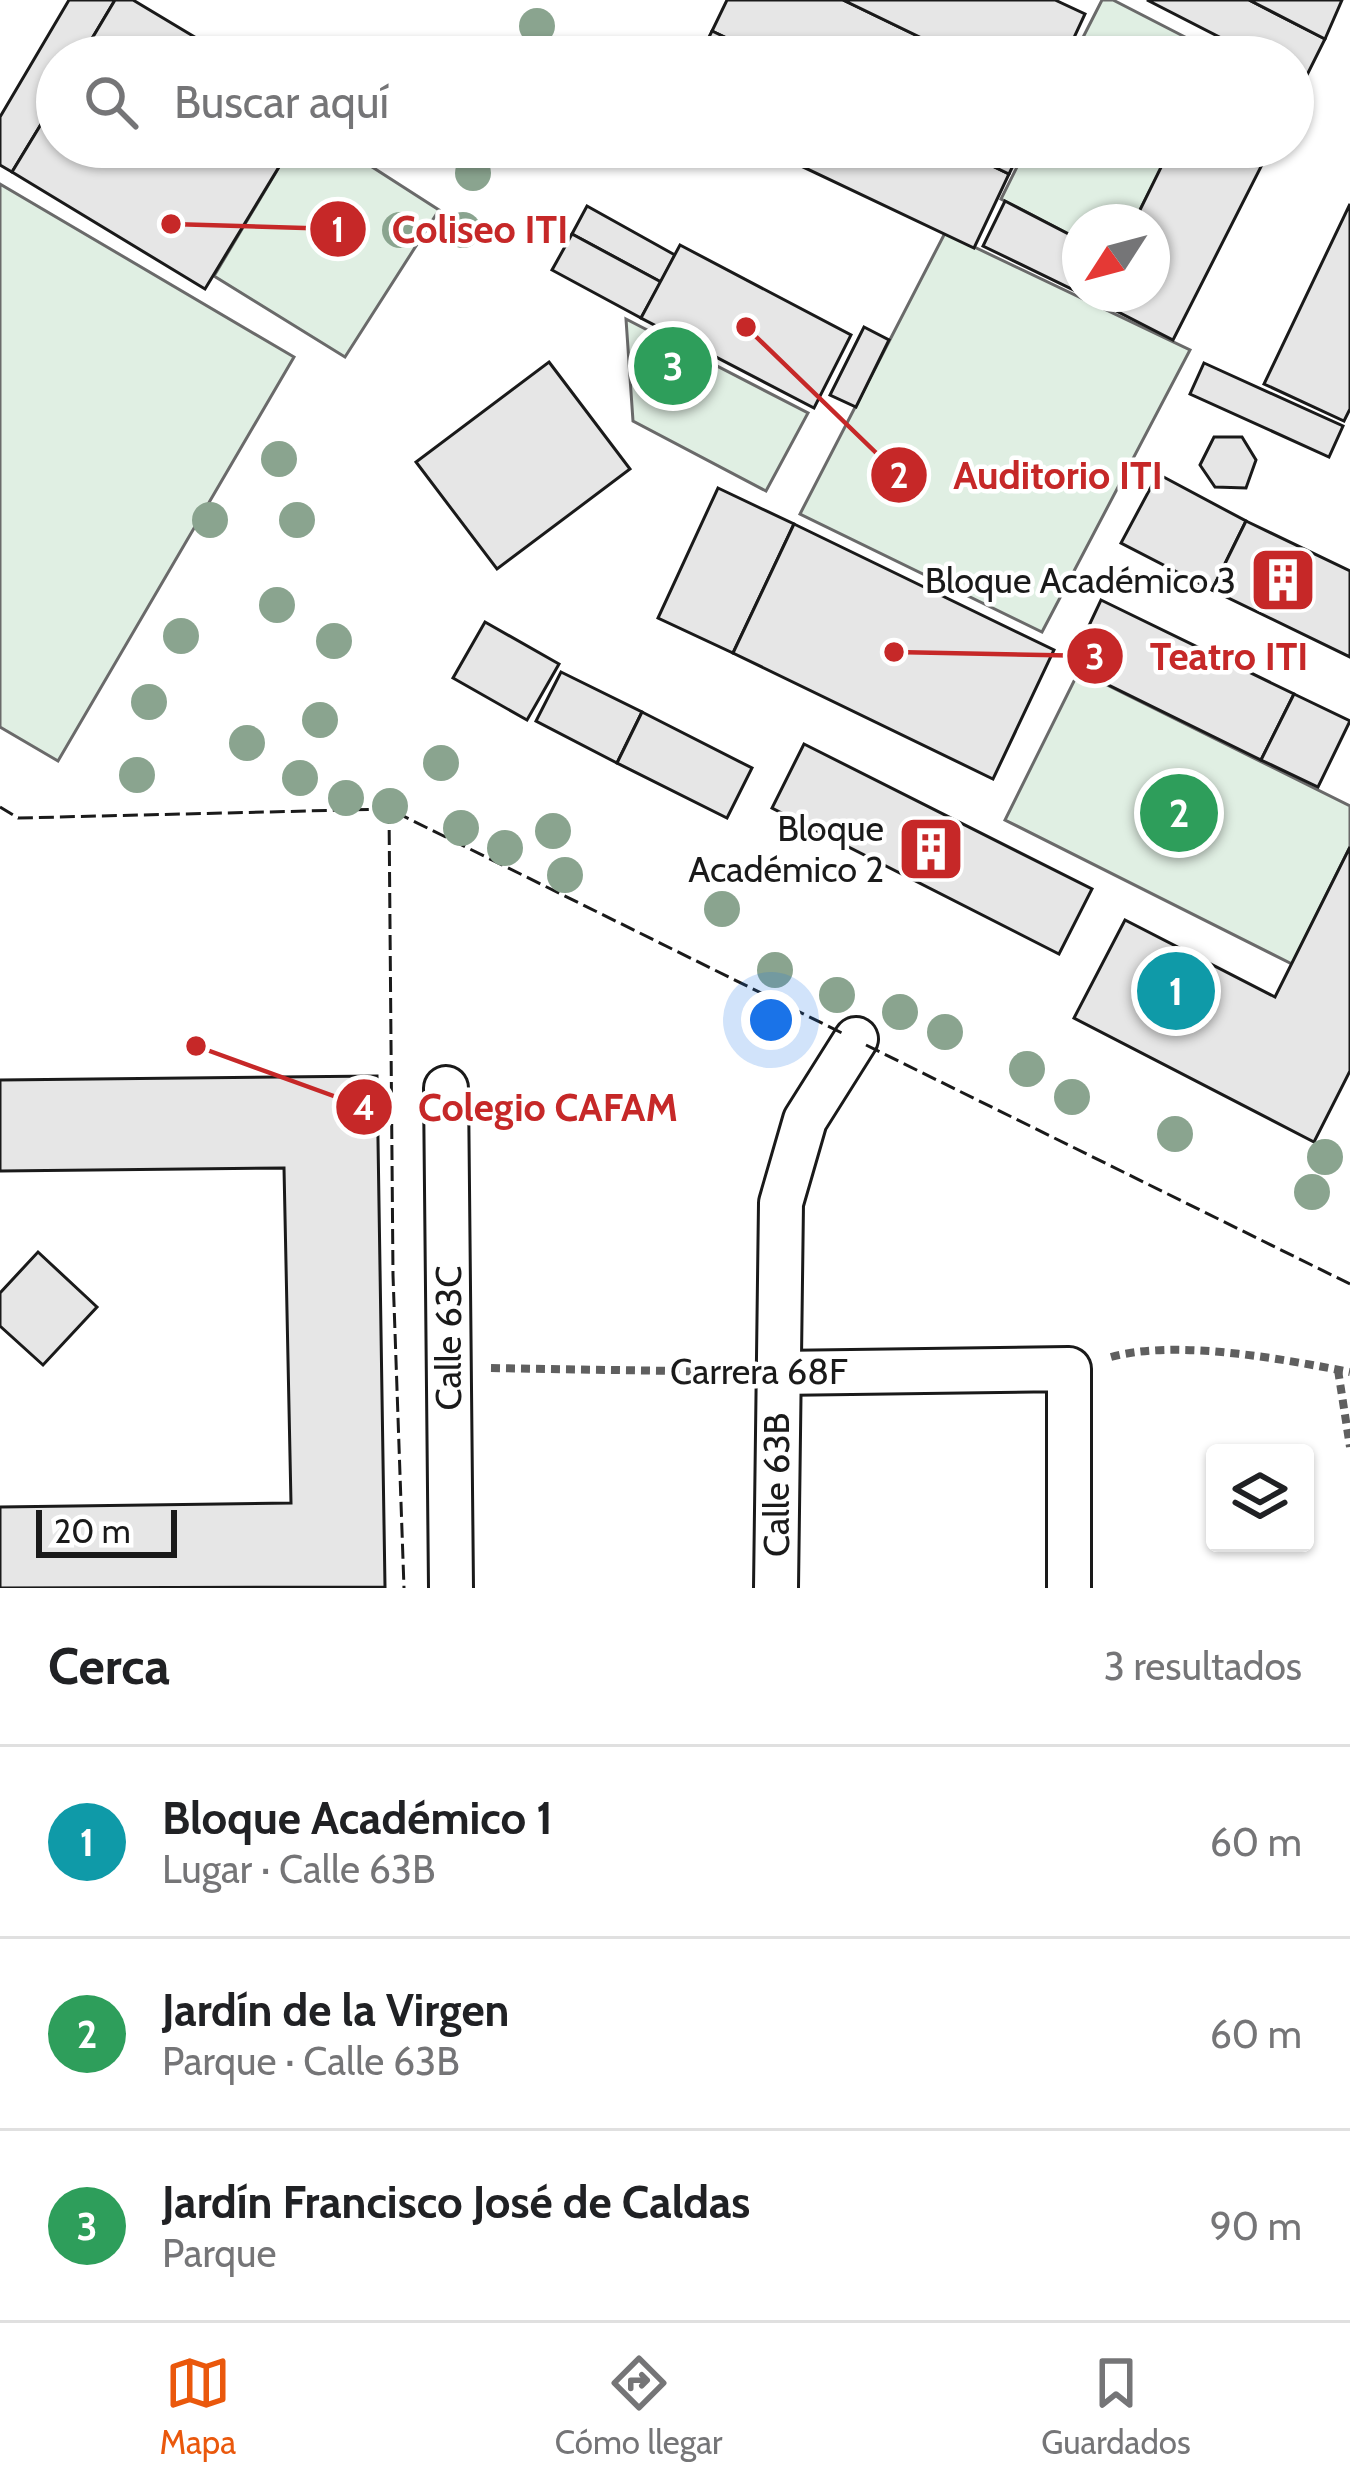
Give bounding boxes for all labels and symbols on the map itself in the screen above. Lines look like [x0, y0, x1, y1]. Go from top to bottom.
callout: Coliseo ITI [308, 192, 592, 267]
north arrow [1062, 204, 1170, 312]
text: Coliseo ITI [392, 205, 568, 253]
text: 1 [331, 207, 345, 251]
pin: 3 [634, 321, 712, 411]
callout: Auditorio ITI [869, 438, 1187, 513]
text: Auditorio ITI [953, 451, 1163, 499]
text: 2 [889, 453, 909, 497]
building icon: Bloque Académico 3 [1248, 545, 1318, 615]
place label: Bloque Académico 3 [925, 558, 1236, 602]
callout: Teatro ITI [1065, 619, 1332, 694]
text: Teatro ITI [1150, 632, 1308, 680]
text: 3 [1085, 634, 1105, 678]
pin: 2 [1140, 768, 1218, 858]
place label: Bloque Académico 2 [688, 806, 884, 891]
building icon: Bloque Académico 2 [896, 814, 966, 884]
pin: 1 [1137, 946, 1215, 1036]
your location [741, 990, 801, 1050]
callout: Colegio CAFAM [334, 1070, 702, 1145]
text: Colegio CAFAM [418, 1083, 678, 1131]
text: 4 [353, 1085, 375, 1129]
street label: Calle 63C [426, 1266, 470, 1410]
street label: Carrera 68F [670, 1349, 848, 1393]
street label: Calle 63B [754, 1413, 798, 1557]
scale bar [36, 1504, 177, 1557]

